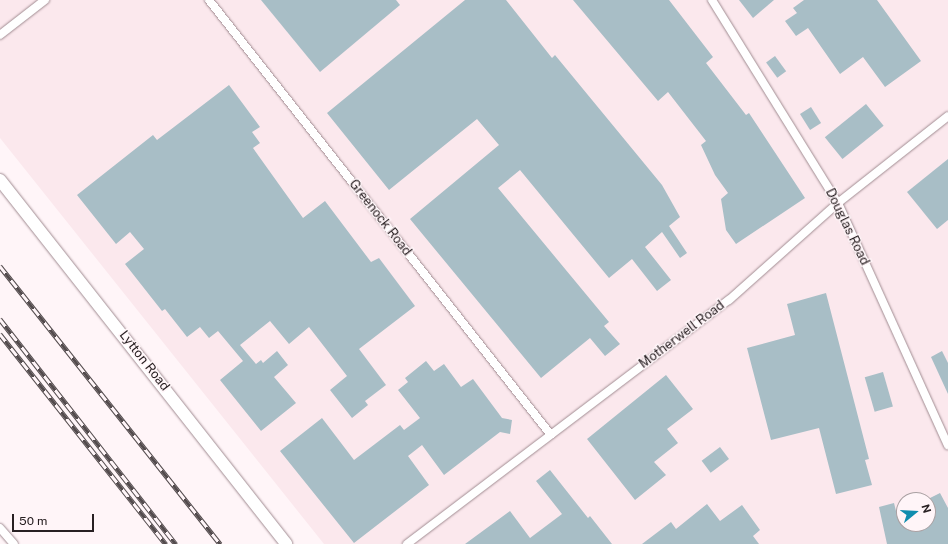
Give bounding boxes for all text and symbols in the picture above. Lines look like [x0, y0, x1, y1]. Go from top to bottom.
street label: Greenock Road [345, 177, 415, 259]
street label: Douglas Road [822, 186, 872, 268]
street label: Motherwell Road [636, 298, 728, 372]
street label: Lytton Road [116, 328, 172, 394]
north arrow [896, 492, 936, 532]
text: N [919, 503, 933, 515]
scale bar [14, 506, 96, 532]
text: 50 m [19, 514, 47, 528]

